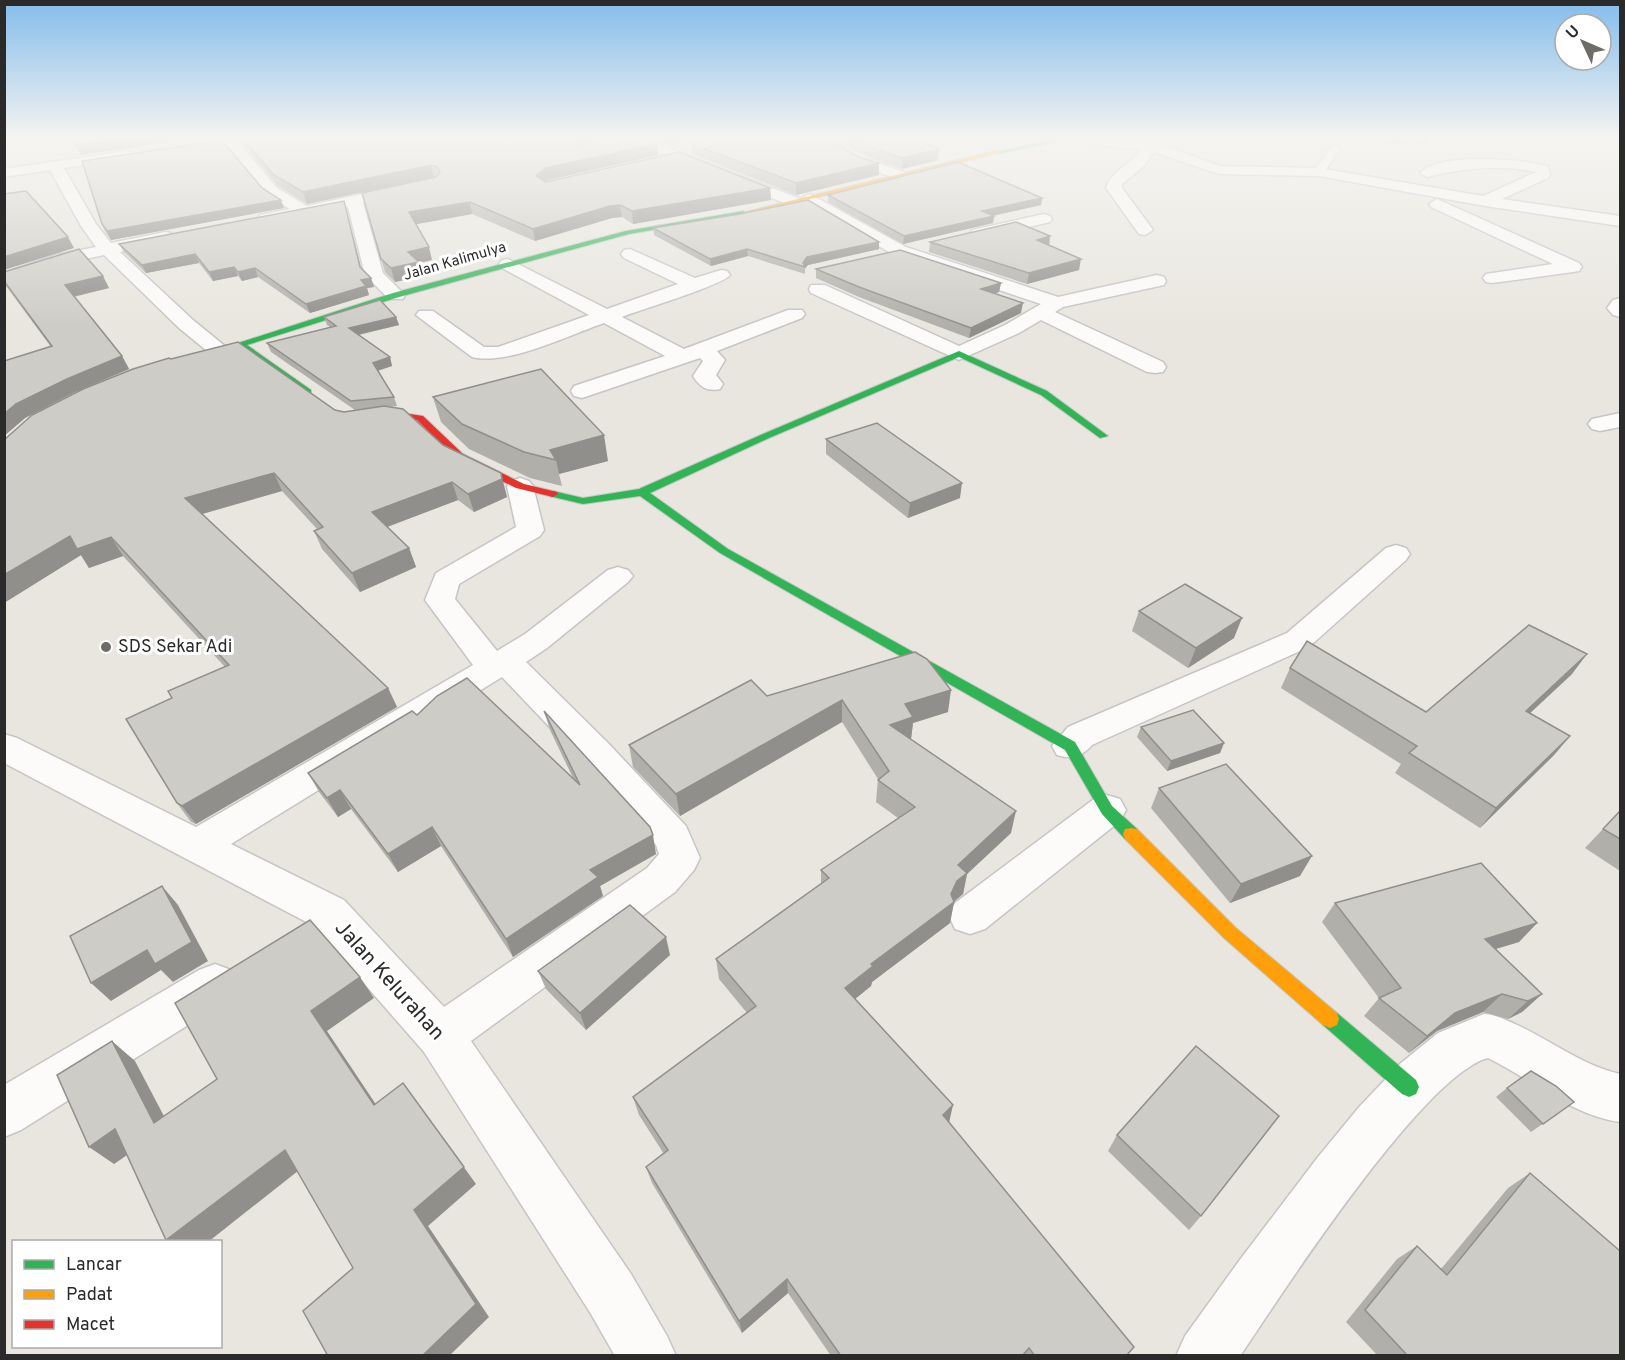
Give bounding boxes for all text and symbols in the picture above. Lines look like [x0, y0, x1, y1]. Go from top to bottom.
north arrow [1553, 12, 1613, 72]
text: U [1562, 22, 1585, 44]
street label: Jalan Kalimulya [401, 238, 509, 286]
place label: SDS Sekar Adi [118, 636, 232, 659]
marker: SDS Sekar Adi [99, 640, 113, 654]
street label: Jalan Kelurahan [328, 915, 450, 1047]
legend [12, 1240, 222, 1348]
text: Lancar [66, 1254, 122, 1277]
text: Padat [66, 1284, 113, 1307]
text: Macet [66, 1314, 115, 1337]

